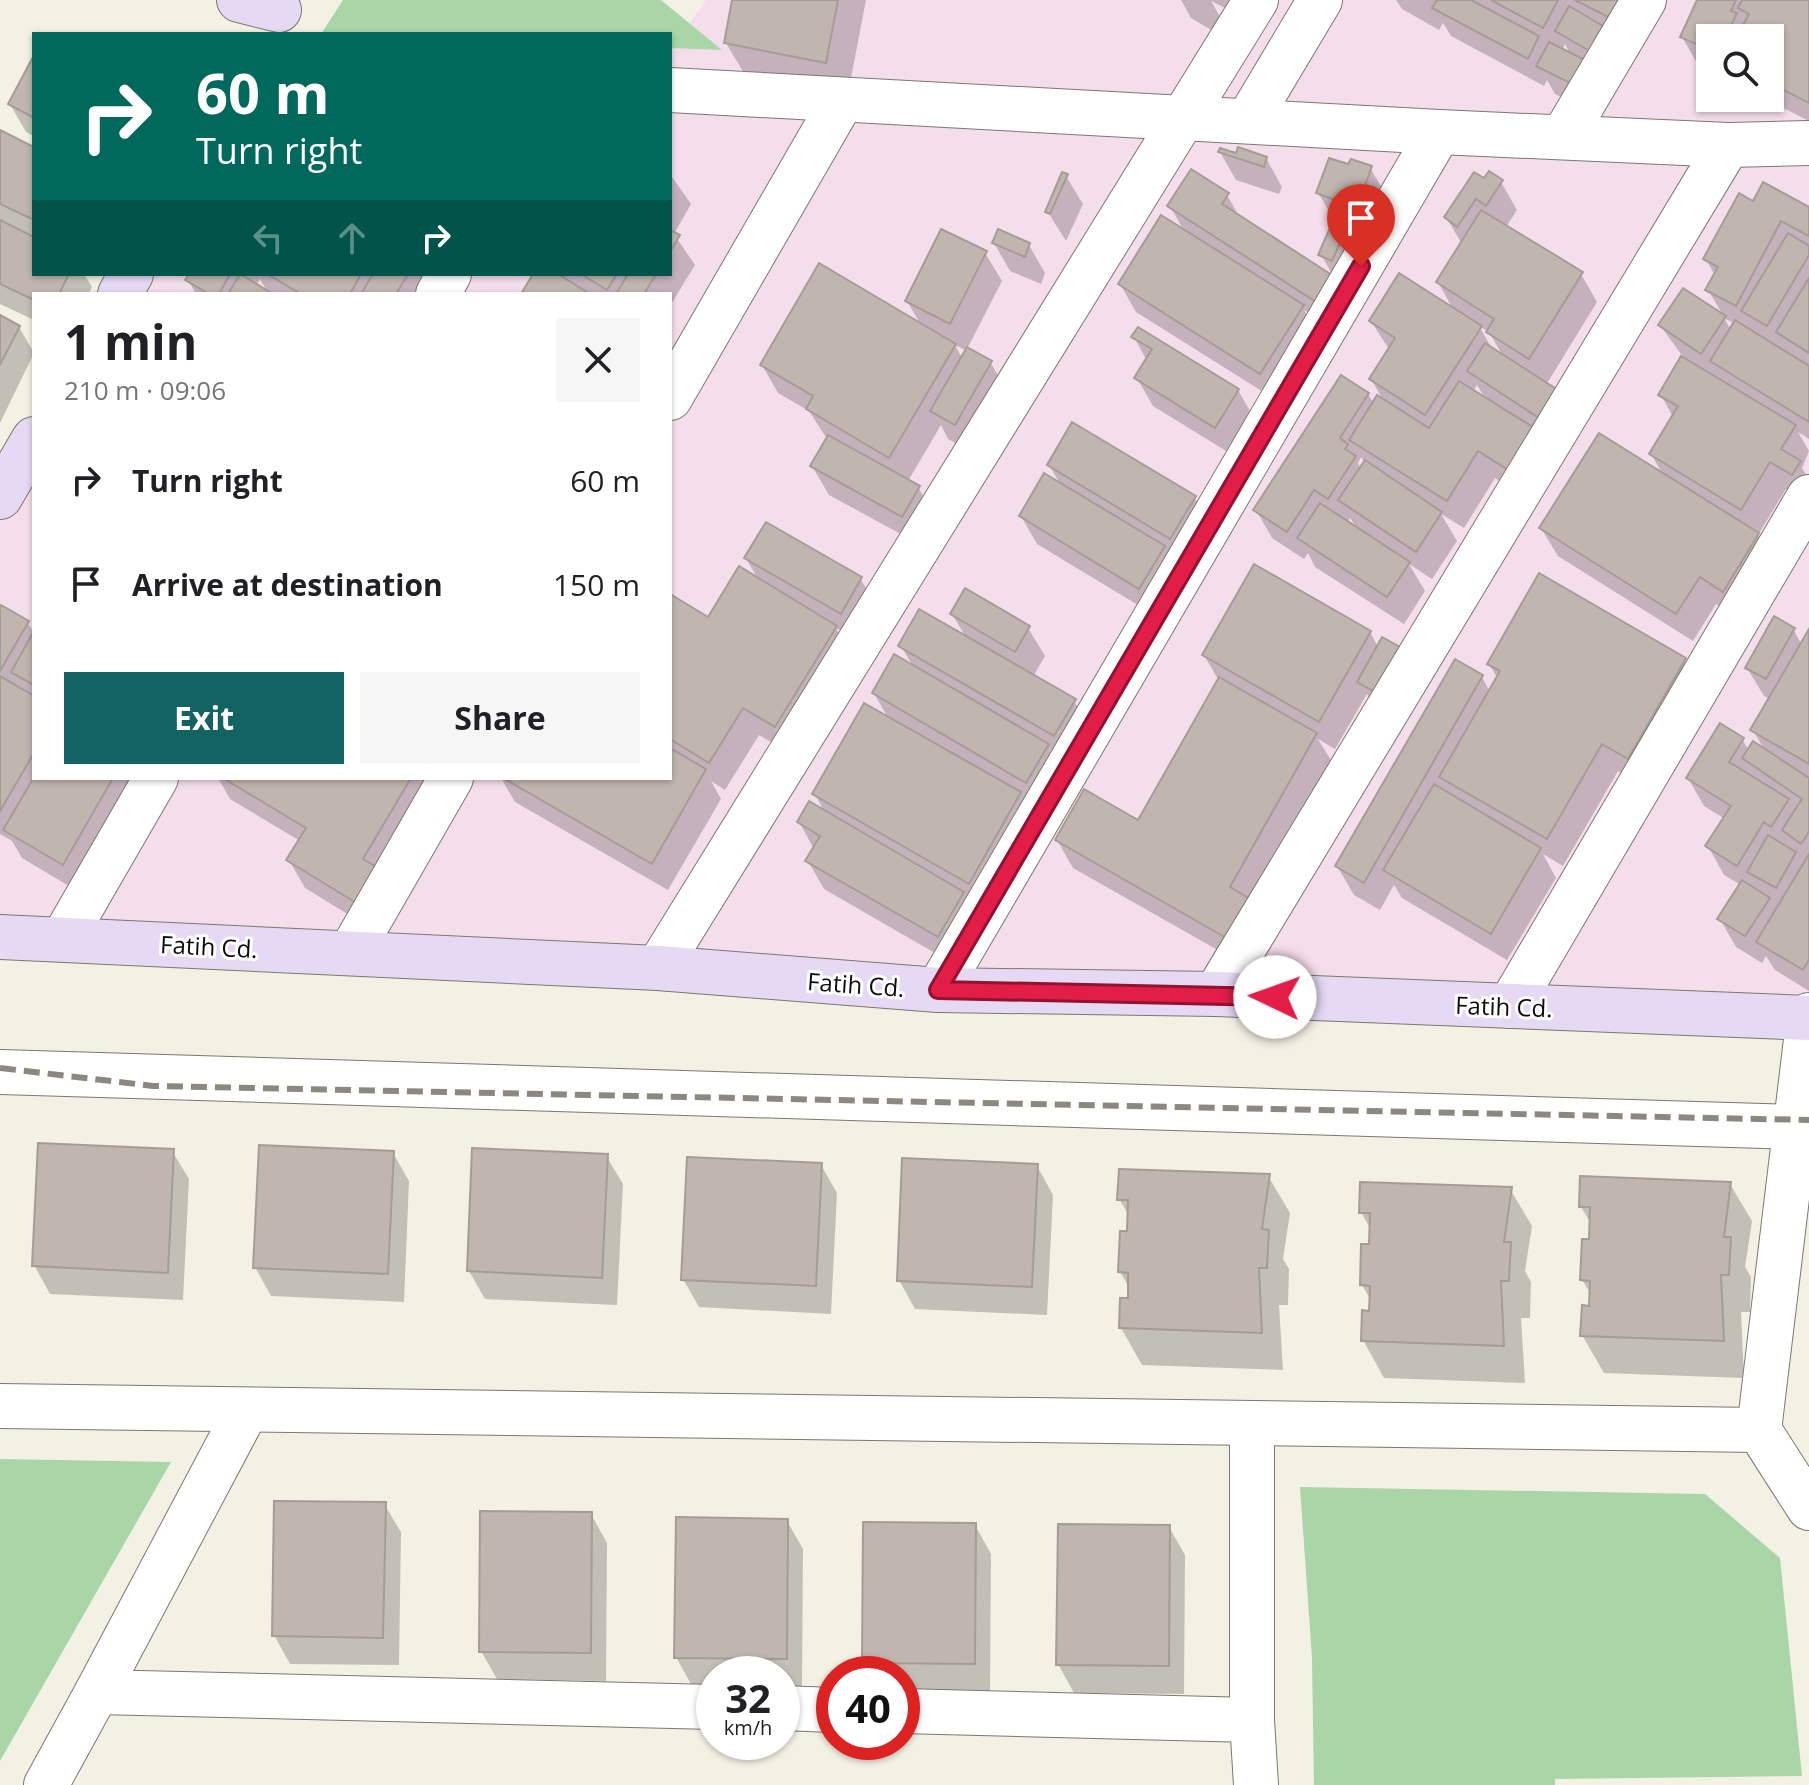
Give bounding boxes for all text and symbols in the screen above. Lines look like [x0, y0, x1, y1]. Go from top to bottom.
map controls [1696, 24, 1784, 112]
button: search [1696, 24, 1784, 112]
text: 60 m [196, 54, 330, 130]
icon: right [64, 64, 168, 168]
text: Turn right [196, 126, 362, 175]
pin [1327, 184, 1395, 266]
icon: arrive [1339, 196, 1383, 240]
icon: left [246, 216, 290, 260]
icon: ahead [330, 216, 374, 260]
icon: right [414, 216, 458, 260]
text: 1 min [64, 309, 197, 374]
button: close [556, 318, 640, 402]
text: 210 m · 09:06 [64, 372, 226, 408]
icon: right [64, 458, 108, 502]
text: Turn right [132, 460, 283, 501]
text: 60 m [570, 460, 640, 501]
icon: arrive [64, 562, 108, 606]
text: Arrive at destination [132, 564, 443, 605]
text: 150 m [553, 564, 640, 605]
button: Exit [64, 672, 344, 764]
button: Share [360, 672, 640, 764]
street label: Fatih Cd. [160, 927, 258, 965]
position arrow [1233, 955, 1317, 1039]
street label: Fatih Cd. [806, 964, 906, 1004]
street label: Fatih Cd. [1455, 988, 1553, 1024]
speed limit sign: 40 [816, 1656, 920, 1760]
text: 32 [725, 1670, 771, 1725]
text: km/h [724, 1714, 772, 1741]

